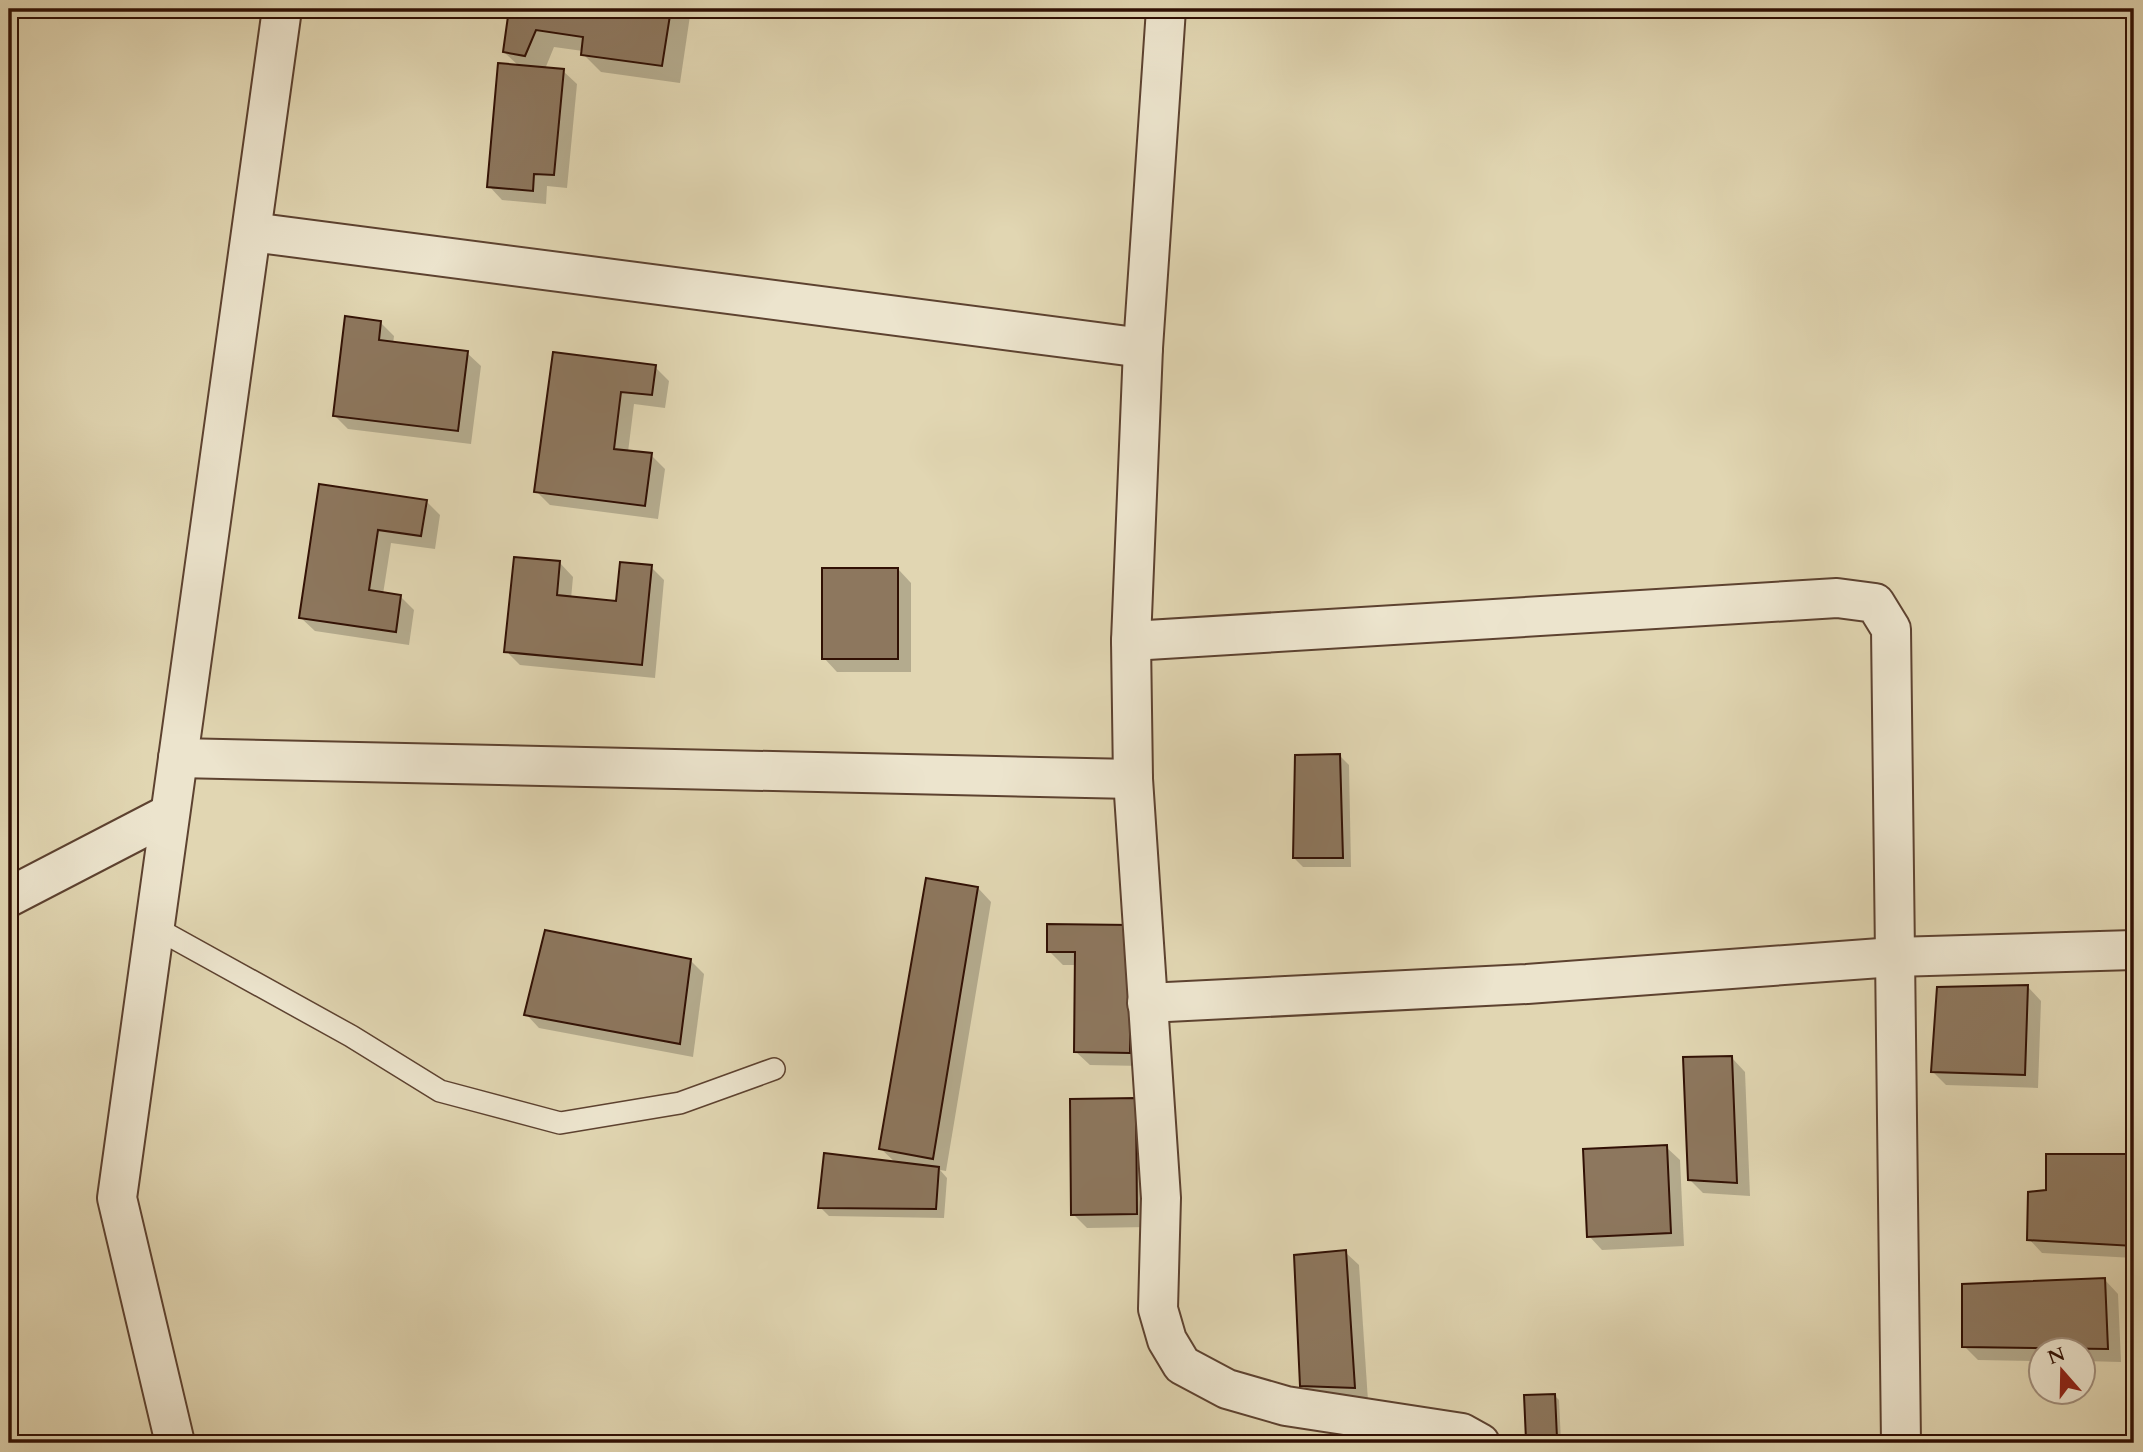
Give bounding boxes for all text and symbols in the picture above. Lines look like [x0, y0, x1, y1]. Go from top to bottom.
north arrow [2028, 1336, 2098, 1406]
text: N [2044, 1341, 2069, 1371]

